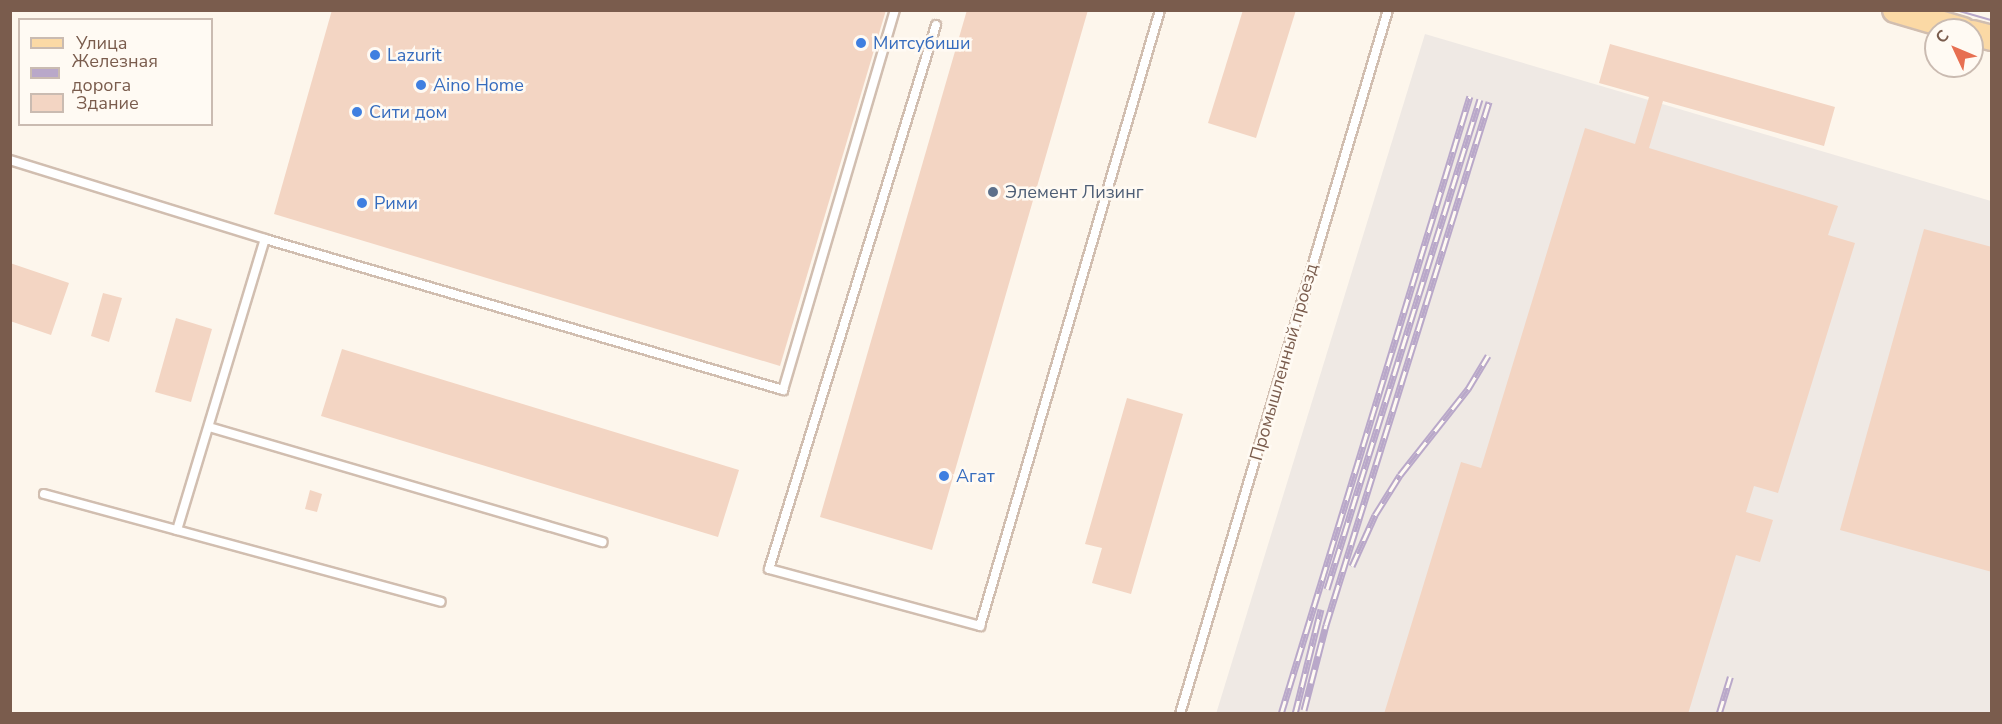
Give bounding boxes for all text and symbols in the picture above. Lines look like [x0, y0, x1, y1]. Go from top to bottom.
legend [18, 18, 213, 126]
north arrow [1924, 18, 1984, 78]
text: С [1931, 25, 1954, 48]
text: Улица [76, 31, 127, 55]
place label: Митсубиши [873, 32, 970, 54]
marker: Митсубиши [854, 36, 868, 50]
place label: Lazurit [387, 44, 442, 66]
marker: Lazurit [368, 48, 382, 62]
text: Железная дорога [72, 49, 158, 97]
place label: Aino Home [433, 74, 524, 96]
marker: Aino Home [414, 78, 428, 92]
text: Здание [76, 91, 139, 115]
place label: Сити дом [369, 101, 447, 123]
marker: Сити дом [350, 105, 364, 119]
place label: Элемент Лизинг [1005, 181, 1144, 203]
marker: Элемент Лизинг [986, 185, 1000, 199]
place label: Рими [374, 192, 418, 214]
marker: Рими [355, 196, 369, 210]
street label: Промышленный проезд [1245, 261, 1323, 463]
place label: Агат [956, 465, 995, 487]
marker: Агат [937, 469, 951, 483]

